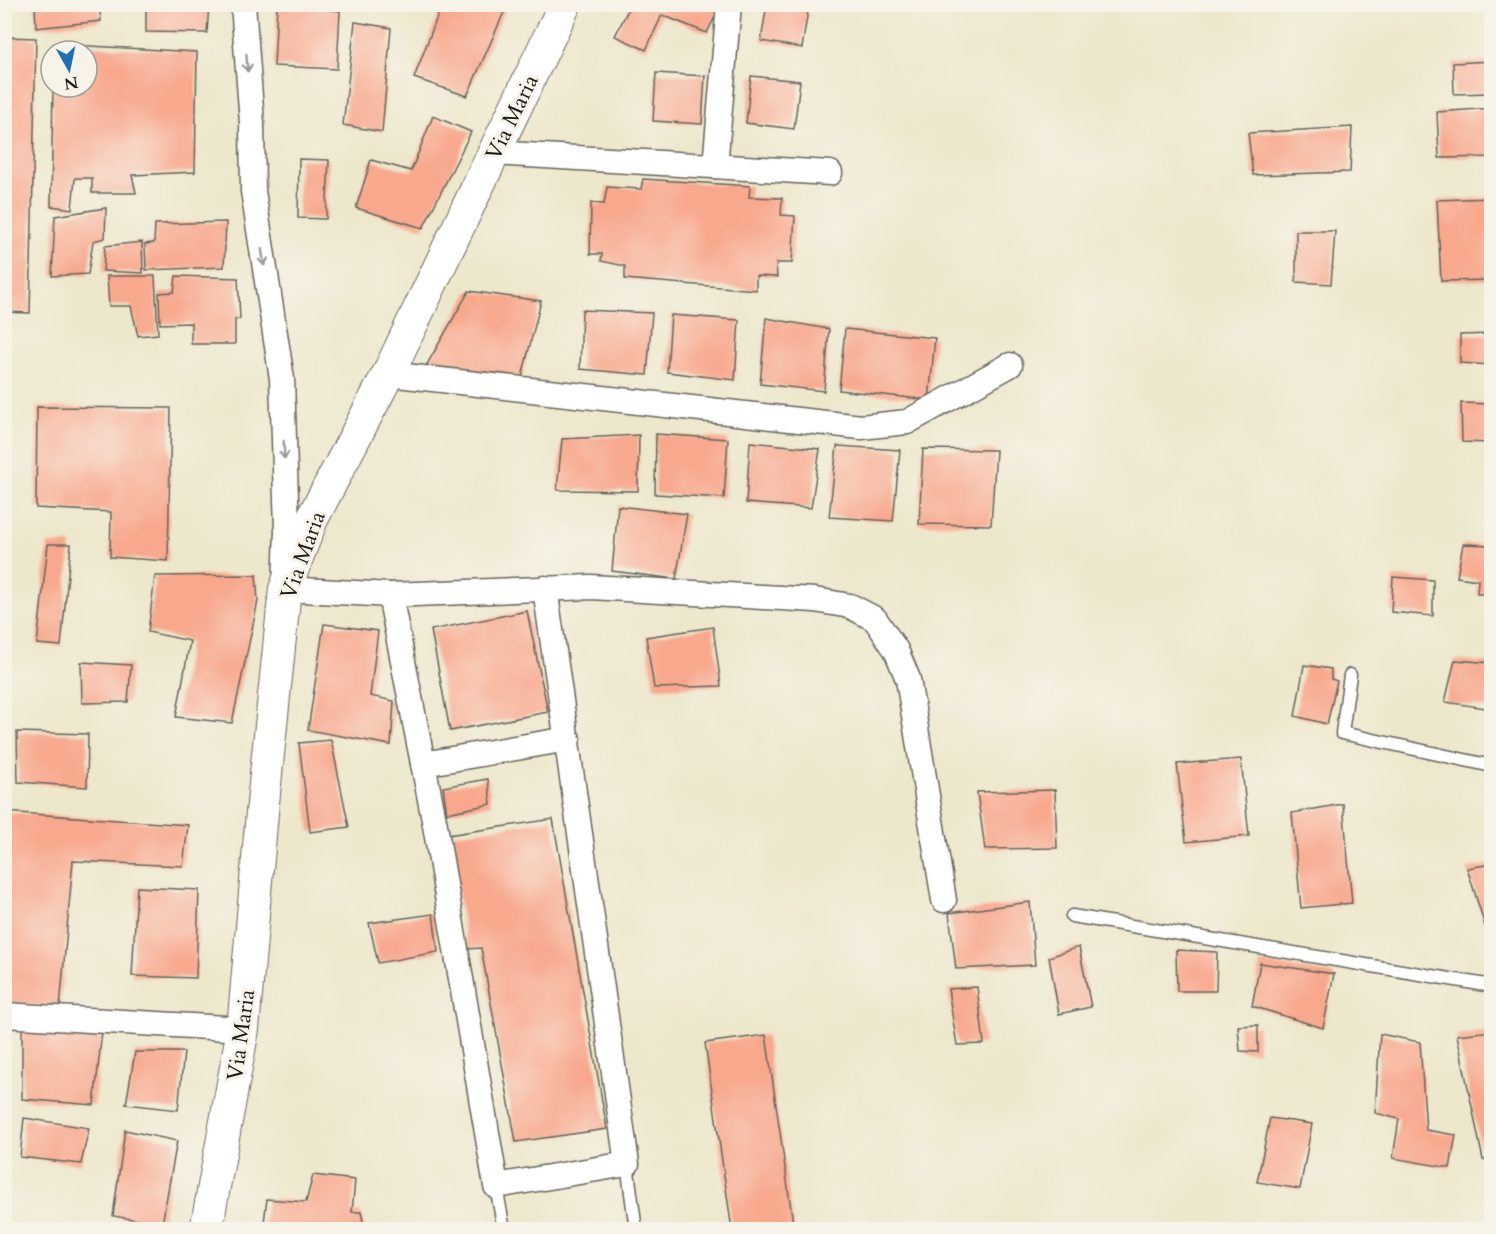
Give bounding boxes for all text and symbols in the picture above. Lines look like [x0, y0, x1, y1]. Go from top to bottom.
north arrow [39, 39, 99, 99]
one-way arrow [242, 52, 253, 72]
street label: Via Maria [478, 69, 546, 165]
text: N [63, 71, 80, 95]
one-way arrow [258, 246, 269, 266]
one-way arrow [278, 440, 289, 460]
street label: Via Maria [273, 507, 333, 604]
street label: Via Maria [220, 987, 262, 1083]

